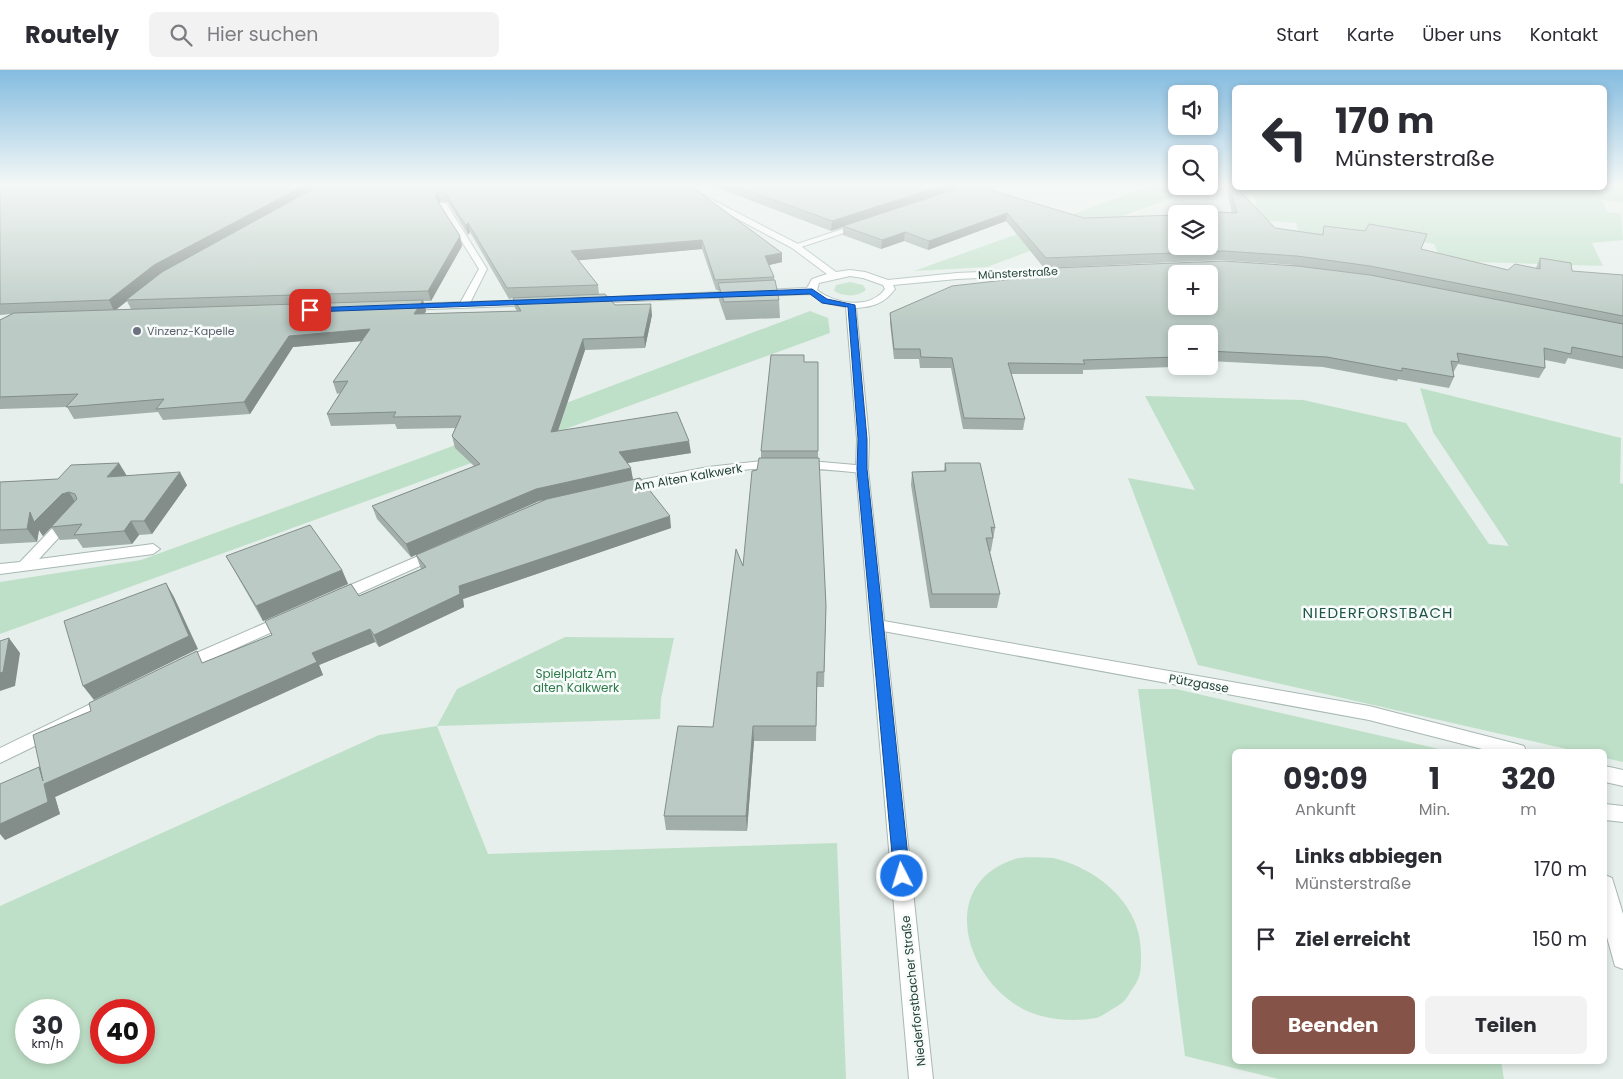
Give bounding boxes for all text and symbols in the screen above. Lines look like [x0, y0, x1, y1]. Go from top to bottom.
search box [149, 12, 499, 57]
text: Routely [25, 18, 119, 51]
icon: search [167, 21, 195, 49]
text: Hier suchen [207, 21, 318, 48]
text: Start [1276, 22, 1319, 47]
text: Karte [1347, 22, 1394, 47]
text: Über uns [1422, 22, 1502, 47]
text: Kontakt [1530, 22, 1598, 47]
map controls [1168, 85, 1218, 375]
button: sound [1168, 85, 1218, 135]
text: 170 m [1335, 96, 1434, 145]
icon: left [1252, 105, 1317, 170]
text: Münsterstraße [1335, 143, 1495, 174]
button: search [1168, 145, 1218, 195]
button: layers [1168, 205, 1218, 255]
street label: Münsterstraße [978, 263, 1058, 283]
button: + [1168, 265, 1218, 315]
pin [289, 289, 331, 331]
icon: arrive [296, 296, 324, 324]
place label: Vinzenz-Kapelle [147, 323, 235, 339]
marker: Vinzenz-Kapelle [131, 325, 143, 337]
button: − [1168, 325, 1218, 375]
street label: Am Alten Kalkwerk [632, 459, 744, 495]
district label: NIEDERFORSTBACH [1302, 602, 1454, 623]
park label: Spielplatz Am alten Kalkwerk [533, 665, 620, 696]
street label: Pützgasse [1168, 669, 1230, 697]
text: 09:09 [1283, 757, 1368, 800]
text: 1 [1429, 757, 1440, 800]
text: 320 [1501, 757, 1556, 800]
text: Ankunft [1295, 798, 1356, 821]
text: Min. [1419, 798, 1450, 821]
text: m [1520, 798, 1537, 821]
text: Links abbiegen [1295, 843, 1442, 870]
position arrow [875, 849, 927, 901]
icon: left [1252, 855, 1280, 883]
text: 170 m [1534, 856, 1587, 883]
text: Münsterstraße [1295, 872, 1411, 895]
street label: Niederforstbacher Straße [897, 915, 929, 1067]
icon: arrive [1252, 925, 1280, 953]
text: Ziel erreicht [1295, 926, 1411, 953]
text: 150 m [1532, 926, 1587, 953]
button: Beenden [1252, 996, 1415, 1054]
button: Teilen [1425, 996, 1587, 1054]
speed limit sign: 40 [90, 999, 155, 1064]
text: 30 [32, 1008, 63, 1043]
text: km/h [32, 1035, 63, 1052]

